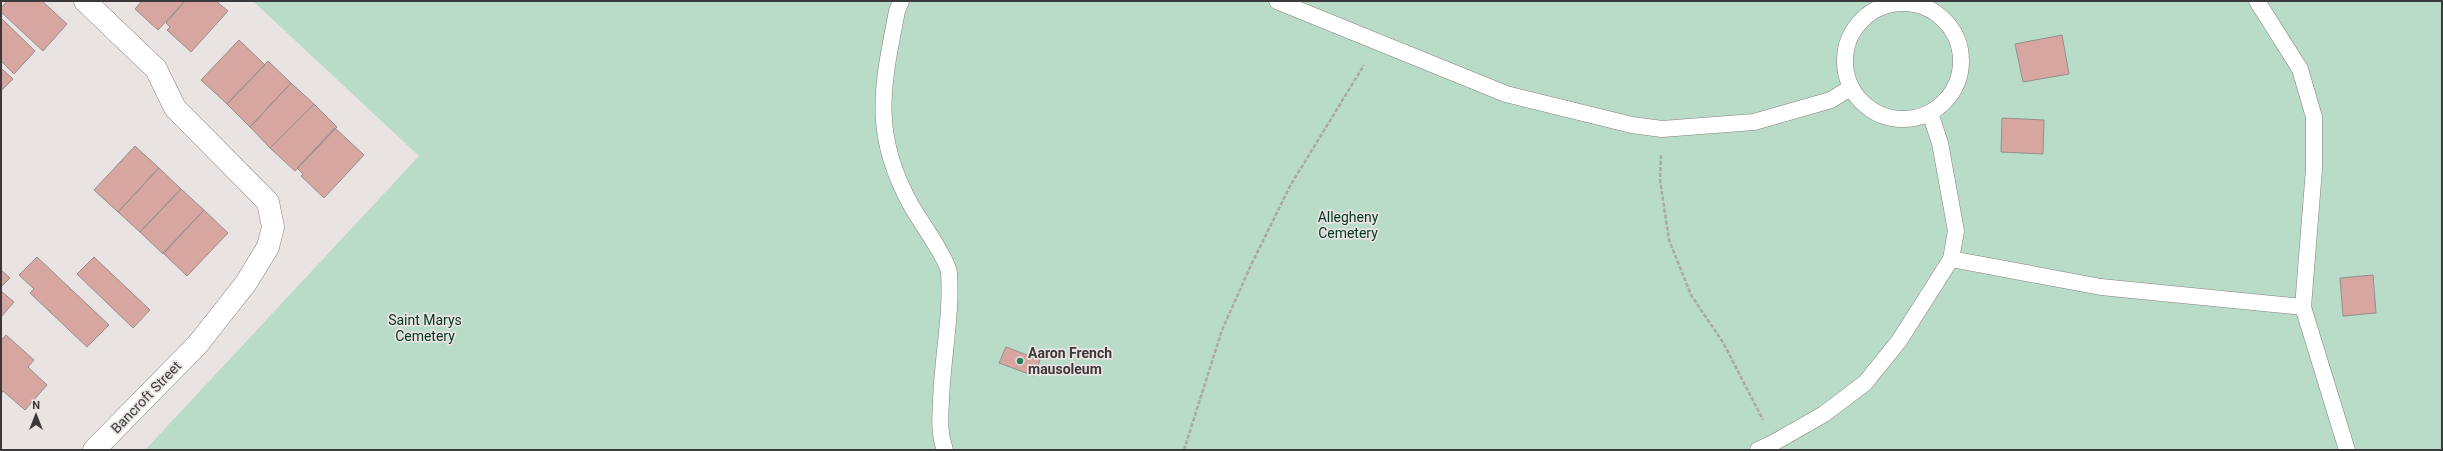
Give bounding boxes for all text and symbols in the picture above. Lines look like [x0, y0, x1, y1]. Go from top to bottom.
park label: Allegheny Cemetery [1318, 209, 1379, 241]
park label: Saint Marys Cemetery [388, 312, 462, 344]
place label: Aaron French mausoleum [1028, 345, 1112, 377]
marker: Aaron French mausoleum [1015, 356, 1025, 366]
street label: Bancroft Street [108, 357, 185, 436]
north arrow [16, 395, 56, 435]
text: N [32, 399, 40, 412]

